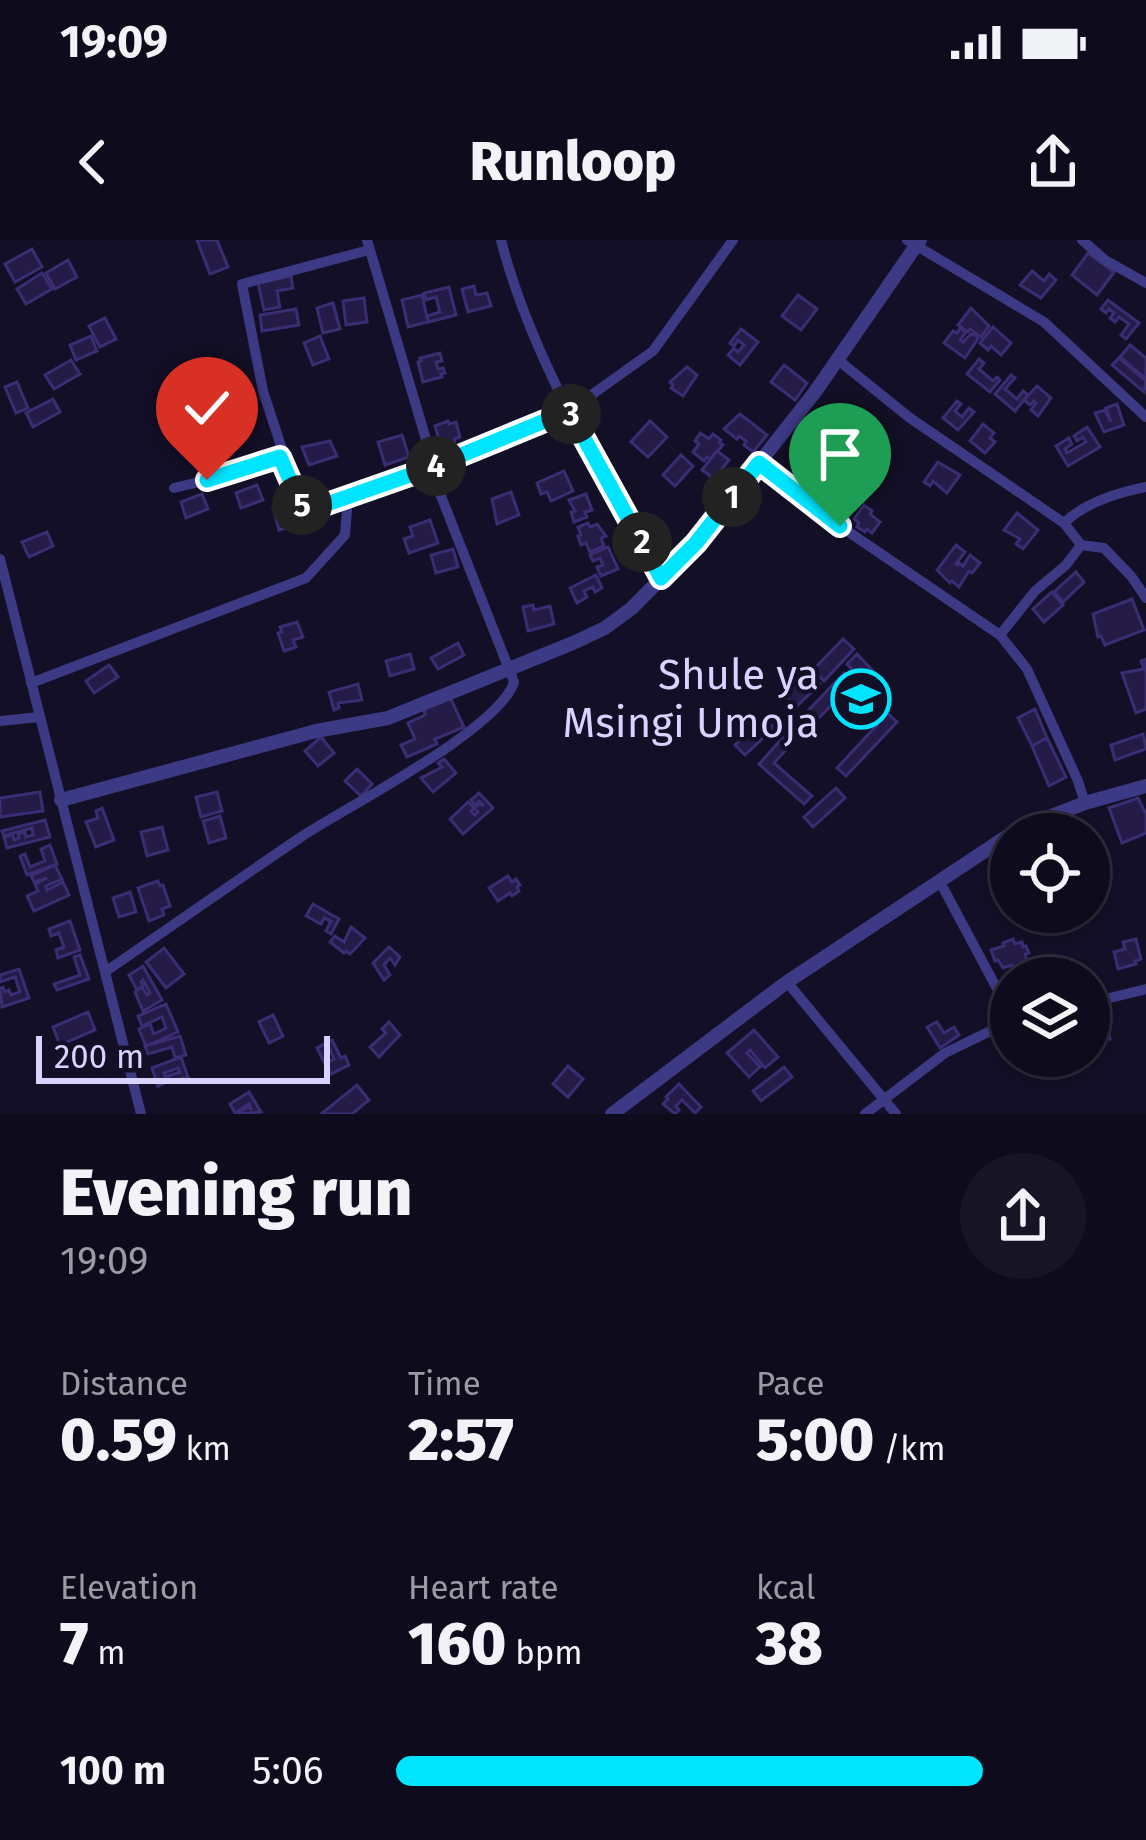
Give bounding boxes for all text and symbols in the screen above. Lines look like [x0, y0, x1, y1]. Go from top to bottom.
text: 19:09 [60, 15, 168, 69]
icon: back [60, 129, 126, 195]
icon: share [1020, 129, 1086, 195]
text: Runloop [470, 130, 676, 194]
pin [156, 357, 258, 480]
icon: check [174, 375, 240, 441]
pin: 3 [541, 384, 601, 444]
text: 3 [562, 394, 580, 434]
pin [789, 403, 891, 526]
icon: arrive [807, 421, 873, 487]
pin: 4 [406, 436, 466, 496]
text: 4 [427, 446, 445, 486]
pin: 1 [702, 467, 762, 527]
pin: 5 [272, 475, 332, 535]
text: 1 [724, 477, 740, 517]
text: 5 [293, 485, 311, 525]
pin: 2 [612, 512, 672, 572]
text: 2 [633, 522, 651, 562]
place label: Shule ya Msingi Umoja [563, 650, 819, 748]
school or university icon: Shule ya Msingi Umoja [830, 668, 892, 730]
map controls [990, 813, 1110, 1077]
button: locate [990, 813, 1110, 933]
button: layers [990, 957, 1110, 1077]
scale bar [36, 1030, 330, 1083]
text: 200 m [54, 1037, 144, 1077]
text: Evening run [60, 1153, 412, 1232]
button: share [960, 1153, 1086, 1279]
text: 19:09 [60, 1238, 149, 1284]
text: Distance [60, 1364, 188, 1404]
text: Time [408, 1364, 481, 1404]
text: Pace [756, 1364, 824, 1404]
text: 0.59 [60, 1404, 177, 1476]
text: 2:57 [408, 1404, 514, 1476]
text: 5:00 [756, 1404, 874, 1476]
text: km [177, 1429, 231, 1469]
text: /km [874, 1429, 946, 1469]
text: Elevation [60, 1568, 198, 1608]
text: Heart rate [408, 1568, 558, 1608]
text: kcal [756, 1568, 815, 1608]
text: 7 [60, 1608, 89, 1680]
text: 160 [408, 1608, 506, 1680]
text: 38 [756, 1608, 823, 1680]
text: m [89, 1633, 126, 1673]
text: bpm [506, 1633, 583, 1673]
text: 100 m [60, 1748, 166, 1794]
text: 5:06 [252, 1748, 323, 1794]

